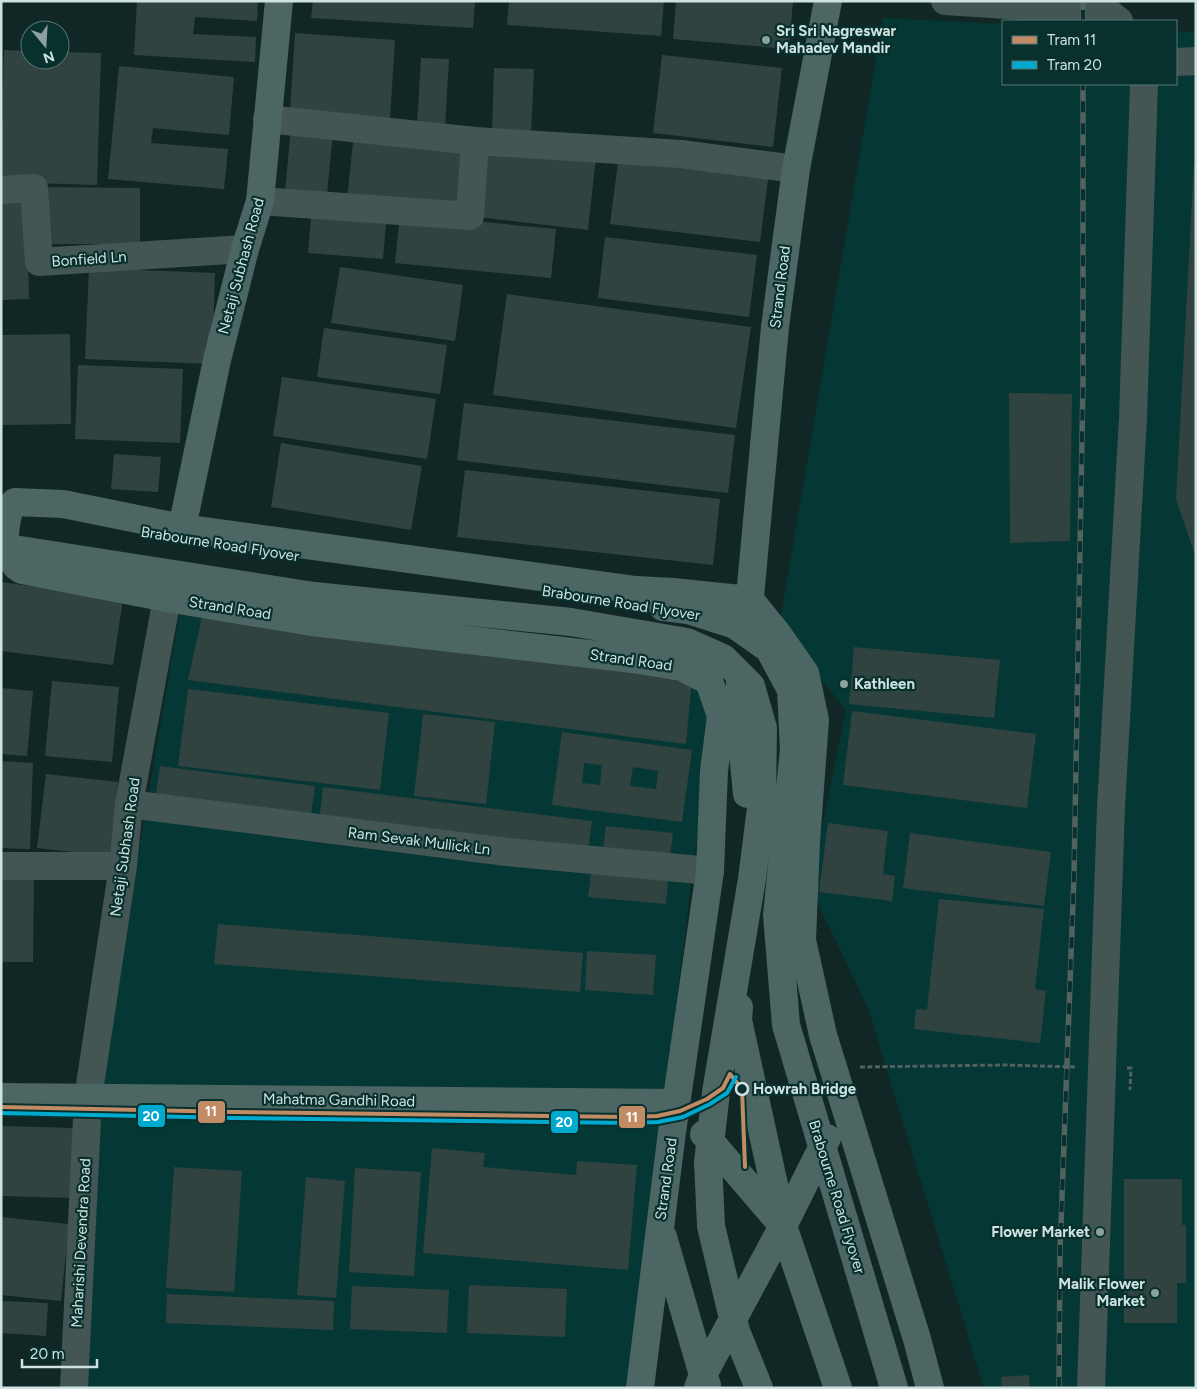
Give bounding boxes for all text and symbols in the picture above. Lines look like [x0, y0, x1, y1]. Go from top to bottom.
north arrow [20, 20, 70, 70]
legend [1002, 20, 1177, 85]
place label: Sri Sri Nagreswar Mahadev Mandir [776, 22, 896, 57]
text: Tram 11 [1047, 31, 1096, 49]
marker: Sri Sri Nagreswar Mahadev Mandir [760, 34, 772, 46]
text: N [41, 47, 57, 67]
text: Tram 20 [1047, 56, 1102, 74]
street label: Netaji Subhash Road [214, 196, 268, 336]
street label: Strand Road [766, 245, 794, 329]
street label: Bonfield Ln [51, 247, 127, 271]
street label: Brabourne Road Flyover [140, 523, 300, 565]
street label: Brabourne Road Flyover [541, 582, 701, 624]
street label: Strand Road [188, 593, 272, 623]
street label: Strand Road [589, 645, 673, 675]
place label: Kathleen [854, 675, 915, 693]
marker: Kathleen [838, 678, 850, 690]
street label: Netaji Subhash Road [106, 776, 144, 918]
street label: Ram Sevak Mullick Ln [347, 823, 491, 859]
place label: Howrah Bridge [753, 1080, 857, 1098]
marker: Howrah Bridge [735, 1082, 749, 1096]
street label: Mahatma Gandhi Road [263, 1090, 415, 1110]
line badge: 11 [197, 1100, 226, 1124]
text: 11 [205, 1103, 217, 1120]
line badge: 20 [137, 1104, 166, 1128]
line badge: 11 [618, 1105, 646, 1129]
text: 20 [142, 1108, 160, 1125]
text: 11 [626, 1109, 638, 1126]
line badge: 20 [550, 1110, 579, 1134]
text: 20 [555, 1114, 573, 1131]
street label: Brabourne Road Flyover [805, 1118, 869, 1276]
street label: Strand Road [651, 1137, 681, 1221]
street label: Maharishi Devendra Road [68, 1158, 94, 1328]
place label: Flower Market [991, 1223, 1090, 1241]
marker: Flower Market [1094, 1226, 1106, 1238]
place label: Malik Flower Market [1058, 1275, 1145, 1310]
marker: Malik Flower Market [1149, 1287, 1161, 1299]
scale bar [22, 1336, 98, 1368]
text: 20 m [30, 1345, 64, 1363]

